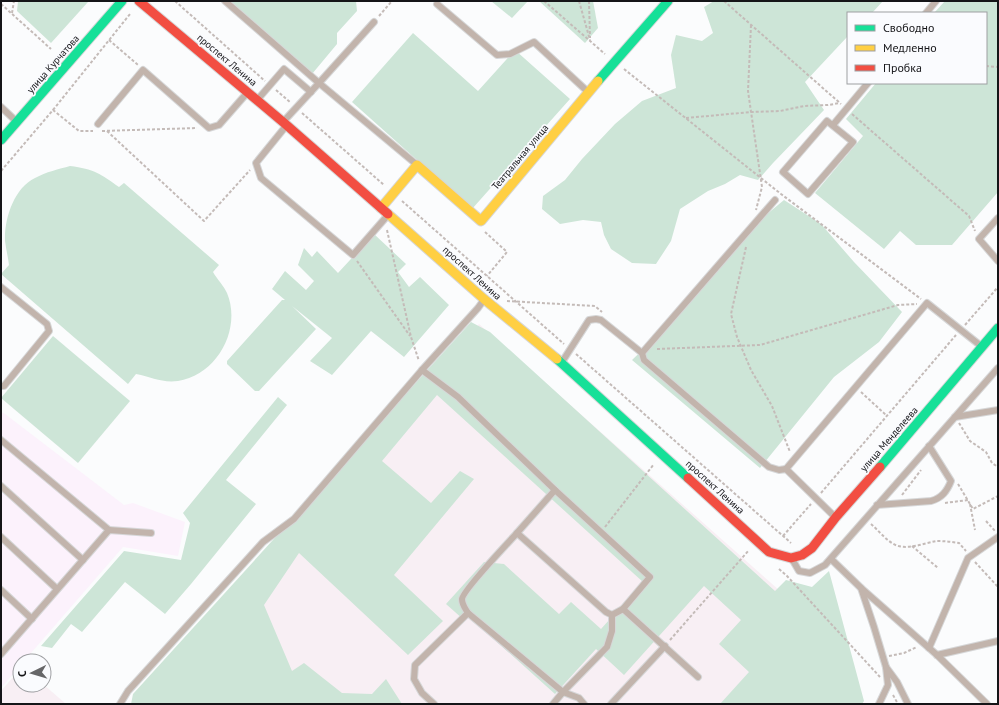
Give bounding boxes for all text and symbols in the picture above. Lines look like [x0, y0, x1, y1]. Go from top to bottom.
legend [847, 12, 987, 84]
text: Свободно [883, 20, 934, 35]
street label: проспект Ленина [194, 31, 260, 89]
street label: улица Курчатова [24, 32, 82, 96]
text: Медленно [883, 40, 937, 55]
text: Пробка [883, 60, 922, 75]
street label: Театральная улица [489, 122, 551, 192]
street label: проспект Ленина [440, 243, 504, 303]
street label: улица Менделеева [857, 404, 921, 474]
street label: проспект Ленина [683, 457, 747, 517]
north arrow [12, 653, 52, 693]
text: С [15, 670, 29, 678]

